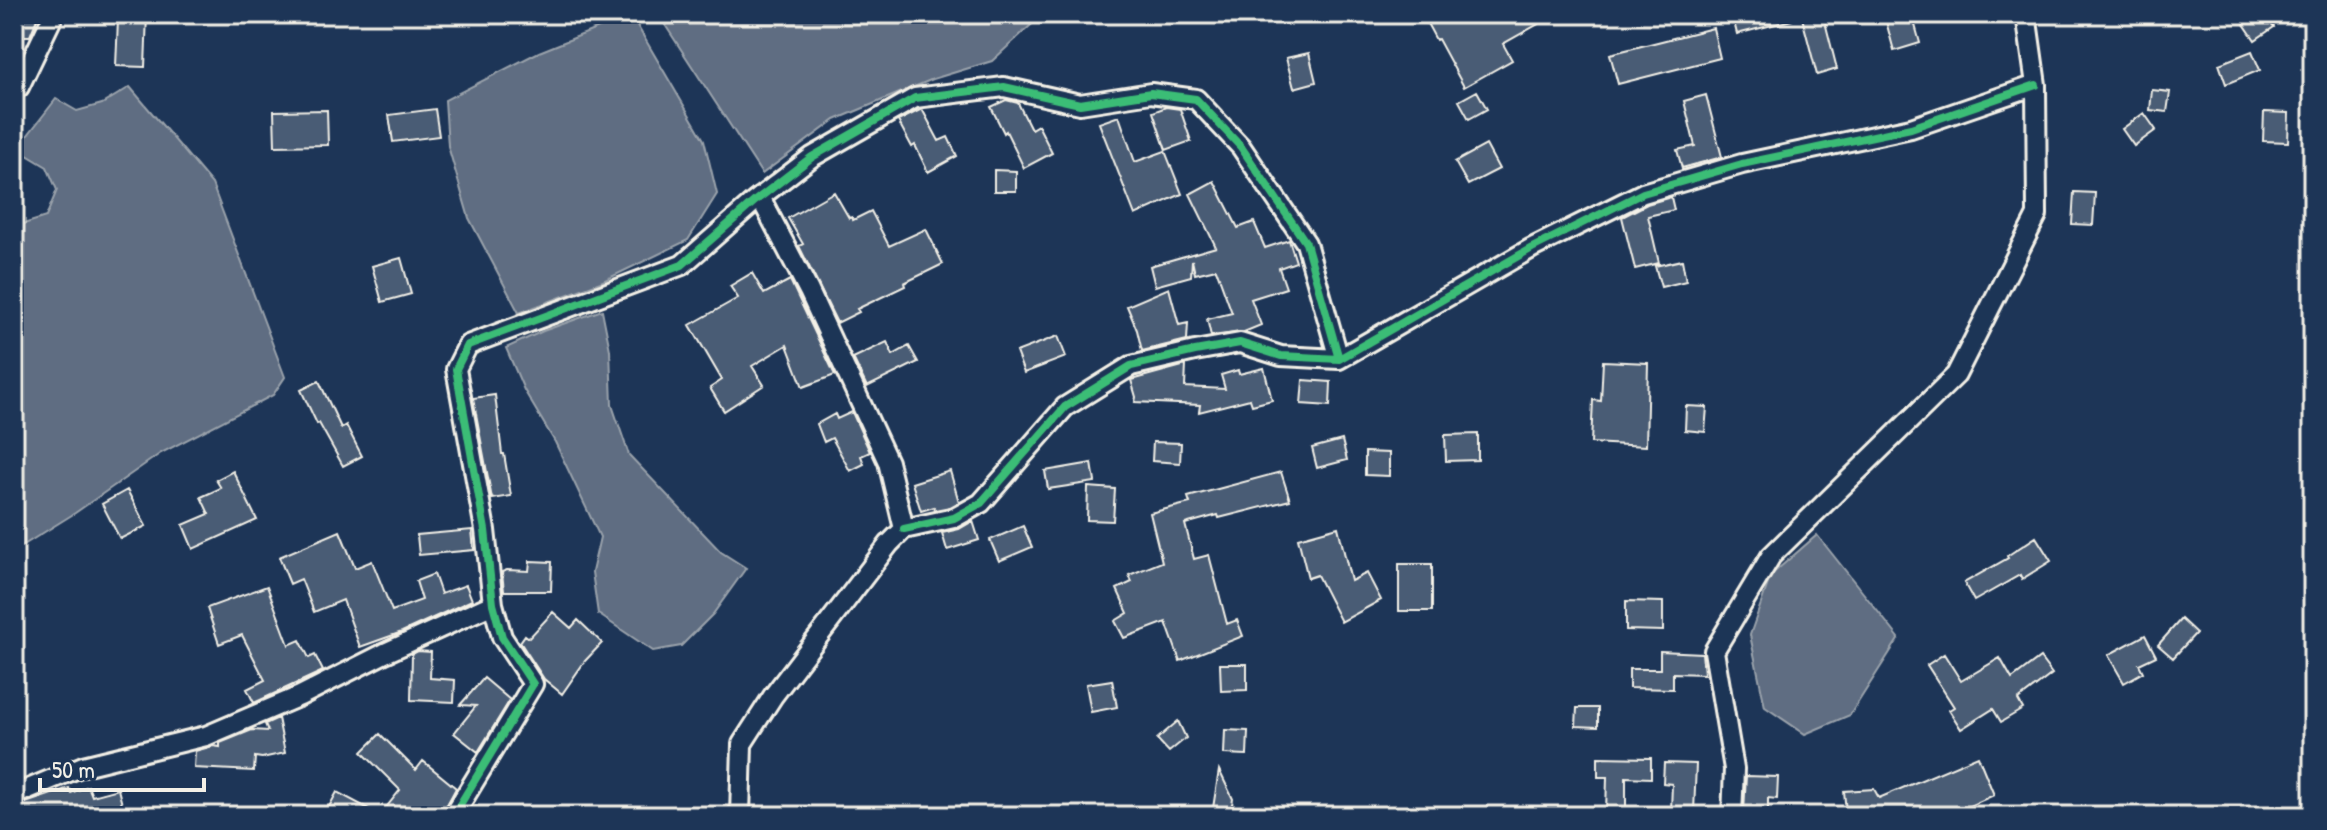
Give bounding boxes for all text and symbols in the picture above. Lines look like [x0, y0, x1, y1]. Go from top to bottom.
scale bar [40, 742, 204, 792]
text: 50 m [52, 753, 95, 785]

